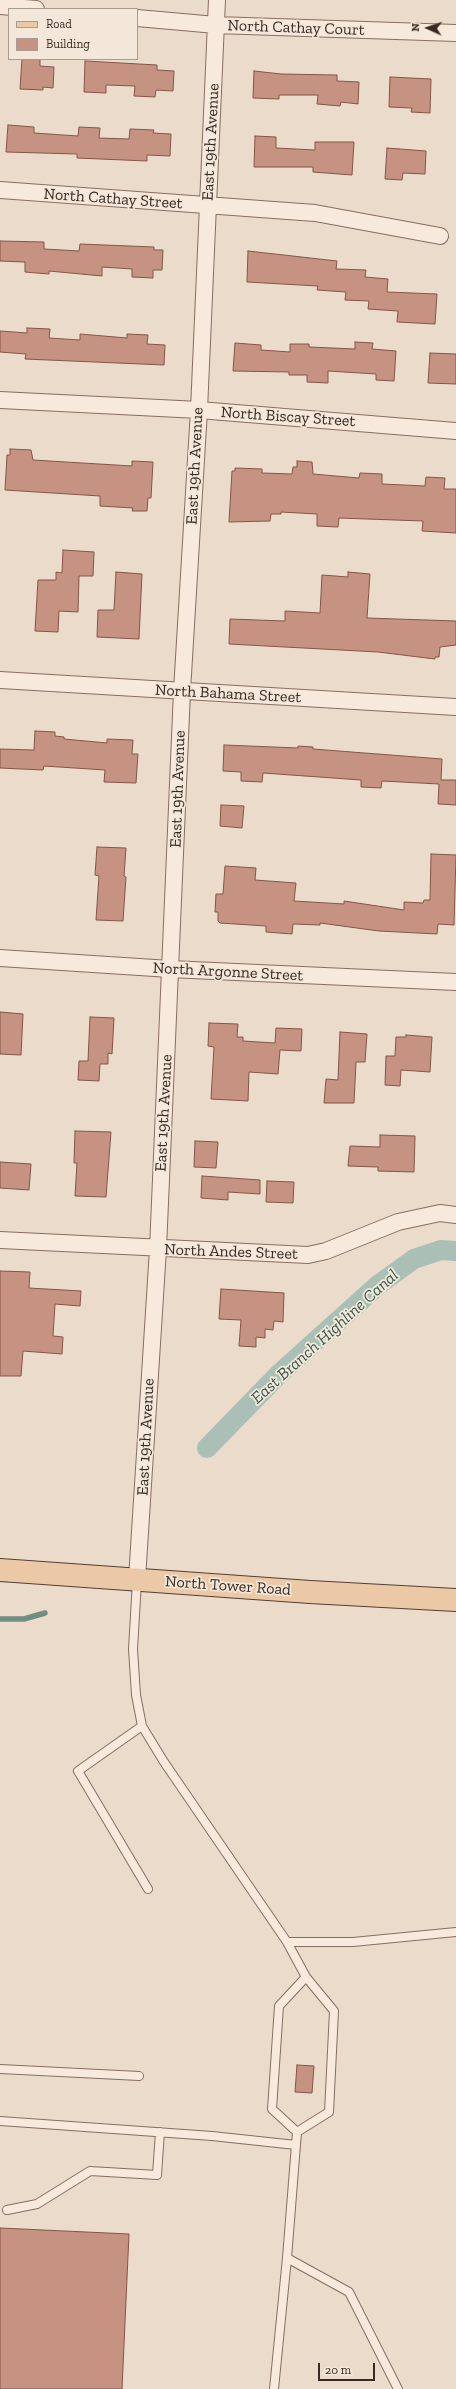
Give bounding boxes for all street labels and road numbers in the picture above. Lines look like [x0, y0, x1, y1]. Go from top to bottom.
street label: North Cathay Court [227, 16, 365, 40]
street label: East 19th Avenue [198, 83, 224, 201]
street label: North Cathay Street [43, 185, 183, 213]
street label: North Biscay Street [220, 403, 356, 431]
street label: East 19th Avenue [182, 407, 208, 525]
street label: North Bahama Street [154, 681, 302, 707]
street label: East 19th Avenue [166, 730, 190, 848]
street label: North Argonne Street [152, 958, 304, 986]
street label: East 19th Avenue [151, 1054, 177, 1172]
street label: North Andes Street [164, 1240, 298, 1264]
street label: East 19th Avenue [133, 1378, 159, 1496]
street label: North Tower Road [164, 1572, 292, 1600]

